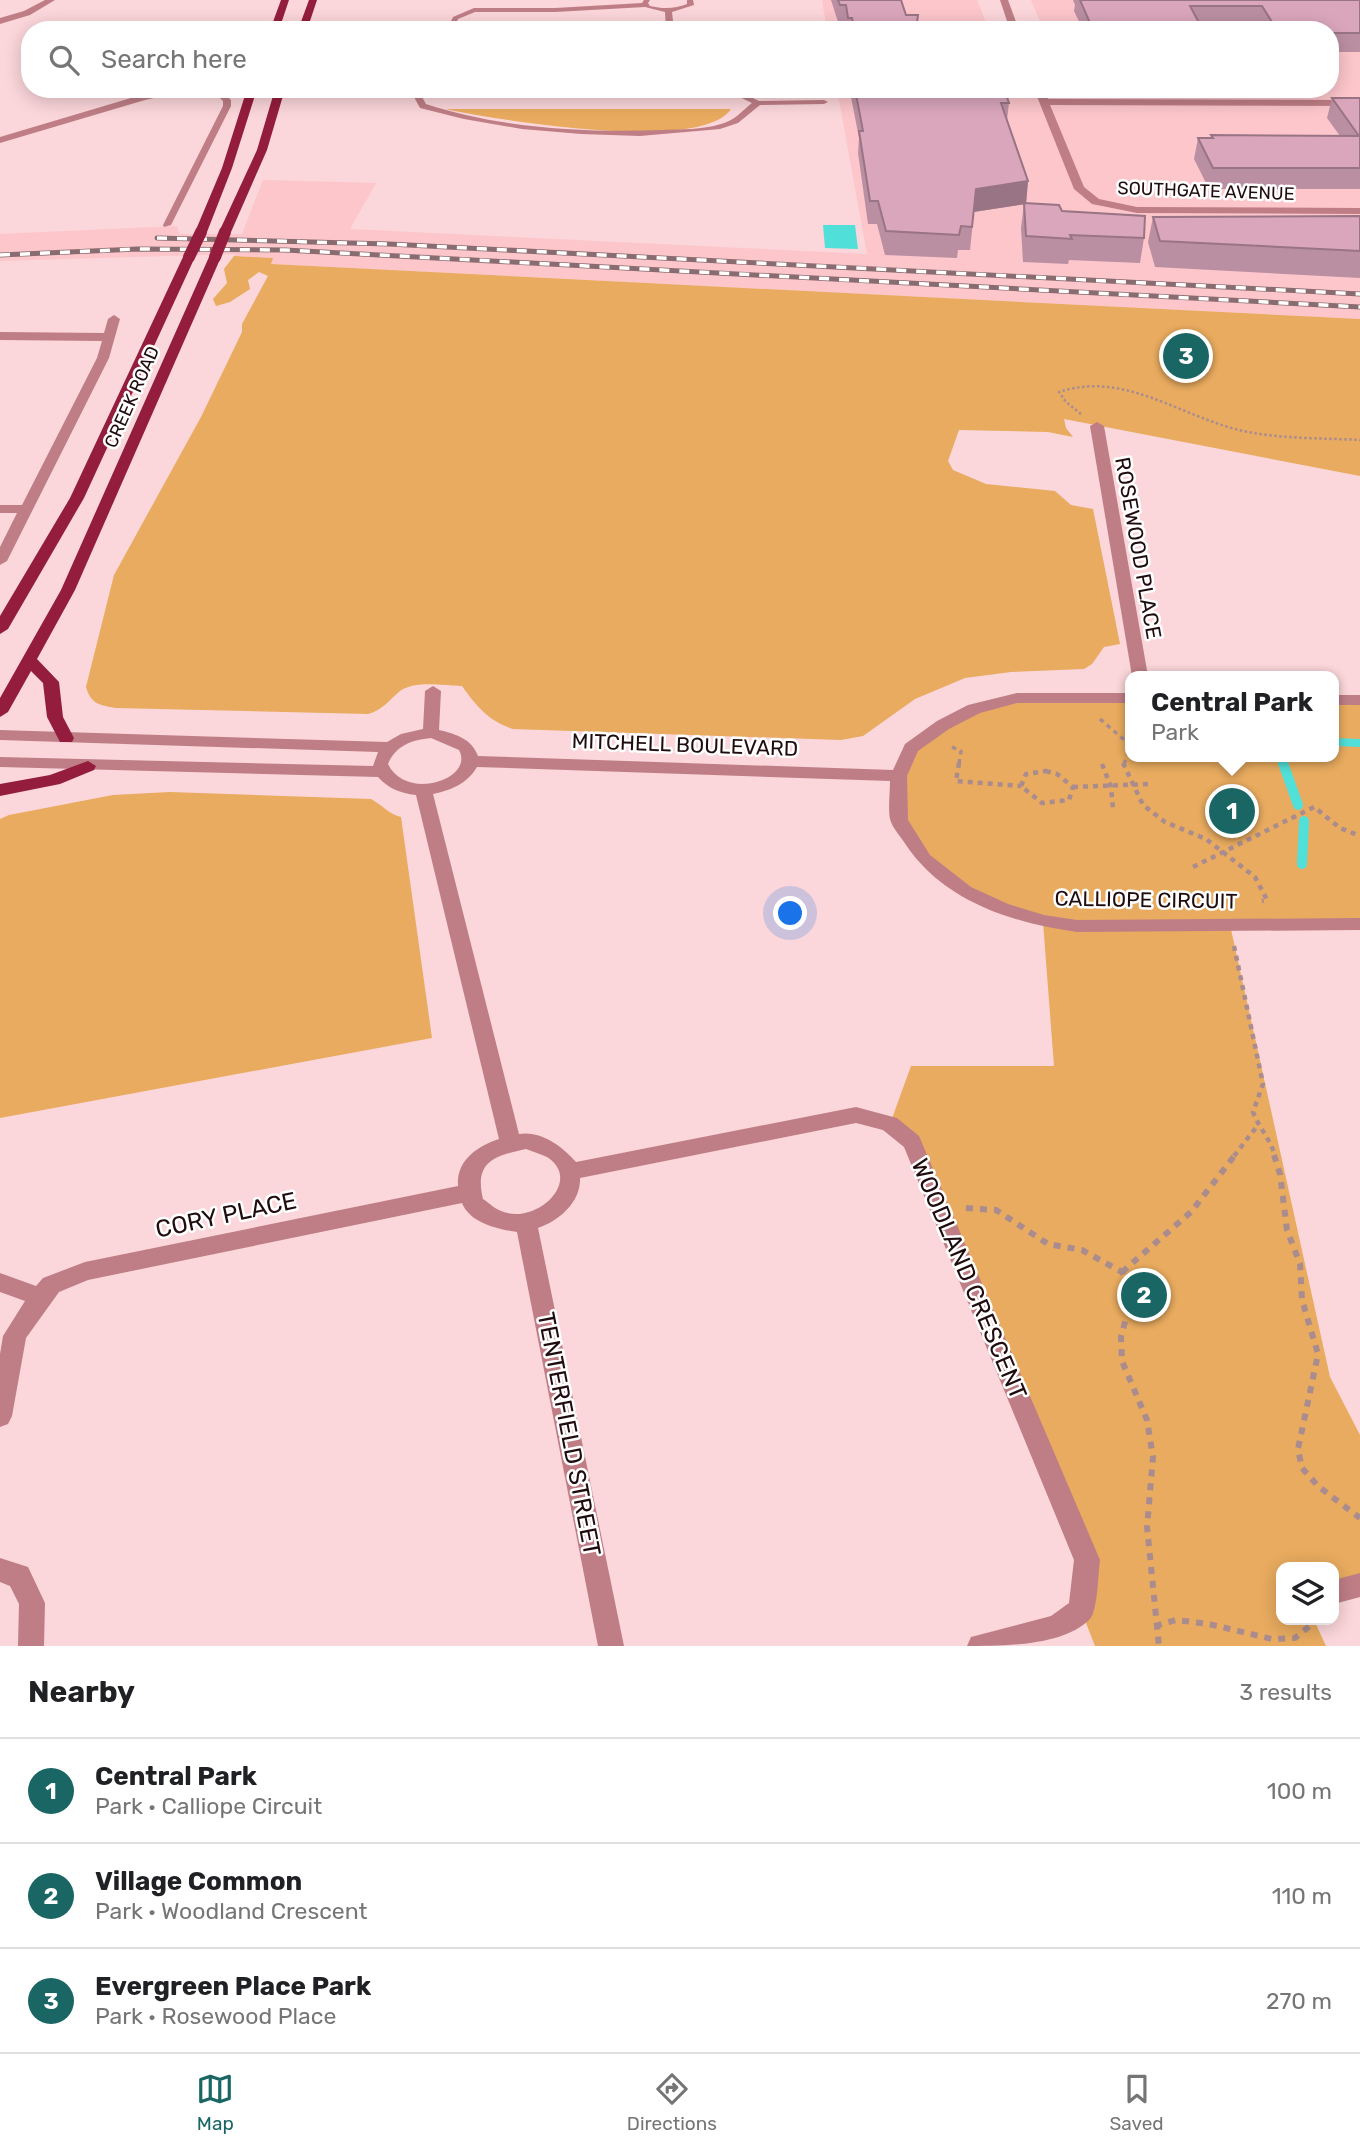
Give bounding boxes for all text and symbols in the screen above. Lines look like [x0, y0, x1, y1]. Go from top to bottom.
search box [21, 21, 1339, 98]
icon: search [45, 41, 83, 79]
text: Search here [101, 44, 247, 75]
street label: SOUTHGATE AVENUE [1117, 177, 1295, 205]
pin: 3 [1163, 330, 1209, 382]
street label: CREEK ROAD [100, 343, 164, 451]
street label: ROSEWOOD PLACE [1110, 455, 1167, 641]
popup [1125, 671, 1339, 762]
text: Central Park [1151, 687, 1313, 718]
text: Park [1151, 718, 1199, 746]
street label: MITCHELL BOULEVARD [571, 728, 799, 761]
pin: 1 [1209, 785, 1255, 837]
street label: CALLIOPE CIRCUIT [1054, 885, 1238, 914]
your location [773, 896, 807, 930]
street label: WOODLAND CRESCENT [906, 1154, 1033, 1404]
street label: CORY PLACE [153, 1186, 299, 1244]
pin: 2 [1121, 1269, 1167, 1321]
street label: TENTERFIELD STREET [532, 1310, 606, 1558]
map controls [1276, 1562, 1339, 1625]
button: layers [1276, 1562, 1339, 1625]
text: Nearby [28, 1674, 135, 1710]
text: 3 results [1239, 1678, 1332, 1706]
text: Central Park [95, 1761, 257, 1792]
text: 1 [45, 1777, 57, 1805]
text: 100 m [1267, 1777, 1332, 1805]
text: Park · Calliope Circuit [95, 1792, 322, 1820]
text: Village Common [95, 1866, 302, 1897]
text: 2 [44, 1882, 58, 1910]
text: 110 m [1272, 1882, 1332, 1910]
text: Park · Woodland Crescent [95, 1897, 367, 1925]
text: Evergreen Place Park [95, 1971, 371, 2002]
text: 3 [43, 1987, 59, 2015]
text: 270 m [1266, 1987, 1332, 2015]
text: Park · Rosewood Place [95, 2002, 336, 2030]
tab: Map [196, 2070, 234, 2135]
tab: Directions [627, 2070, 717, 2135]
tab: Saved [1109, 2070, 1164, 2135]

